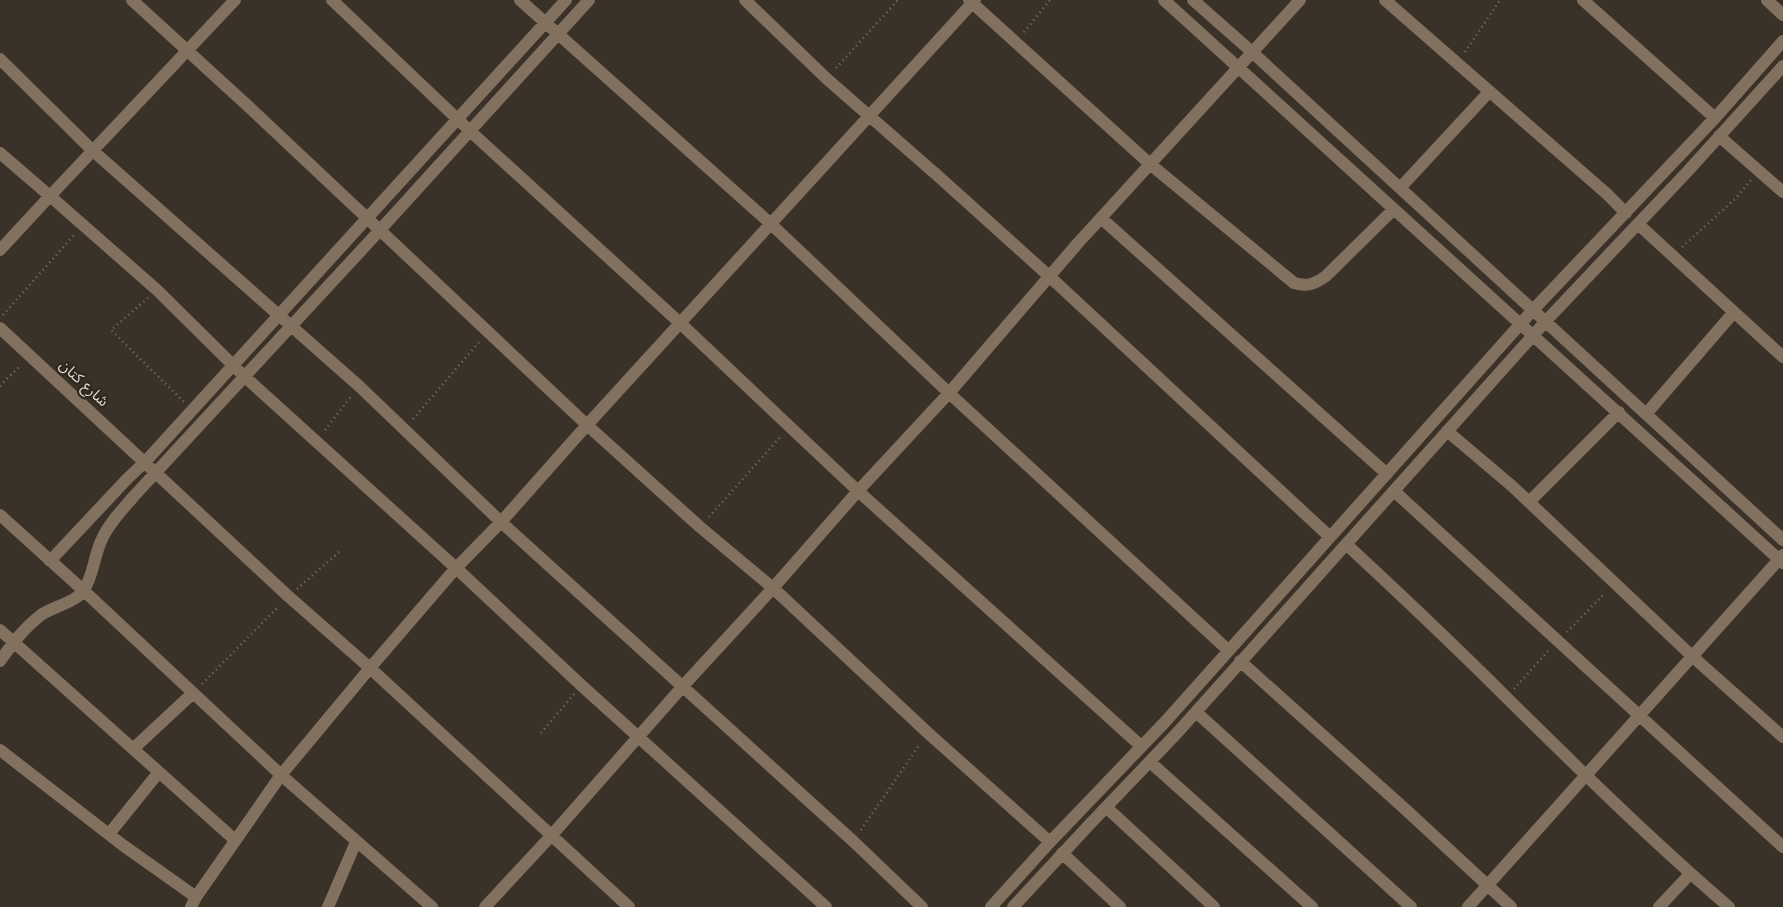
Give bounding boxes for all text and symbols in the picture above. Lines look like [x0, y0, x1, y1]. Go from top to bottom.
street label: شارع كتان [54, 356, 113, 413]

